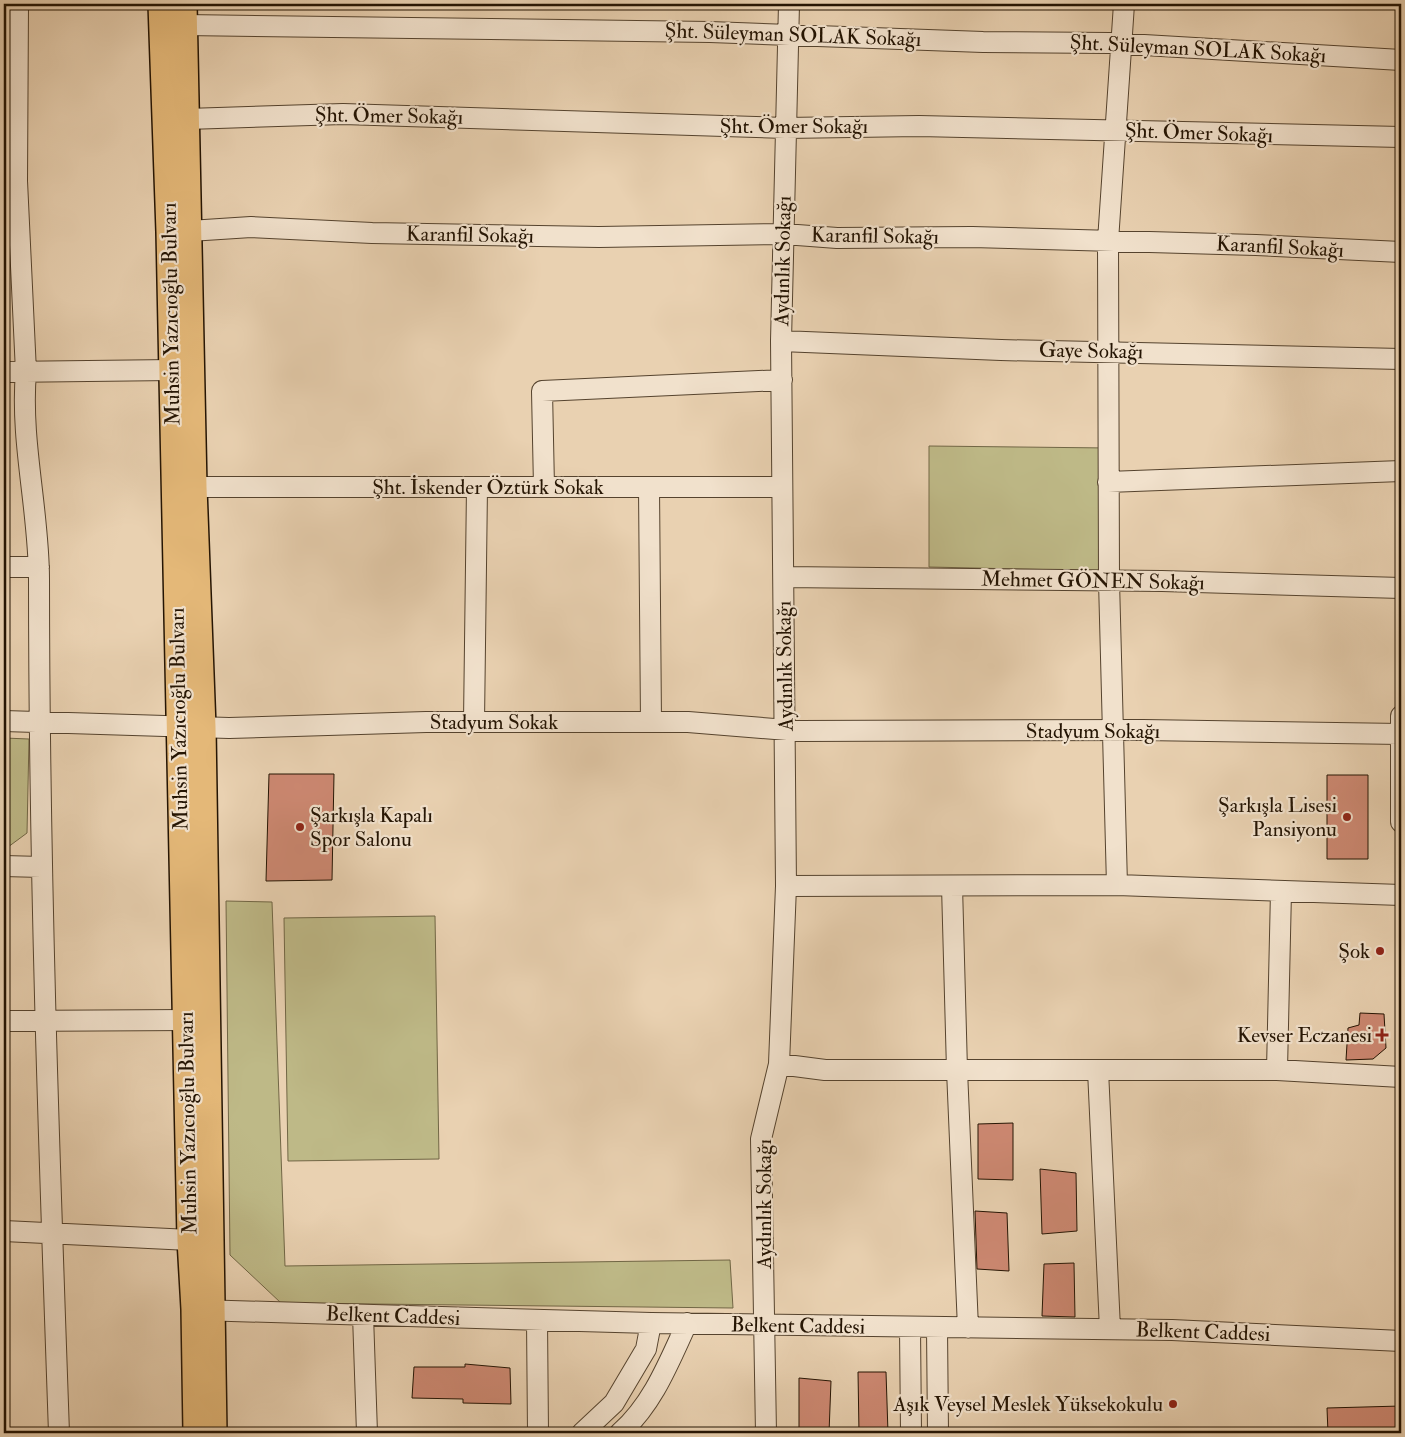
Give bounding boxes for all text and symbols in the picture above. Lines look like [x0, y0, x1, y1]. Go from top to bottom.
street label: Şht. Süleyman SOLAK Sokağı [664, 17, 922, 53]
street label: Şht. Süleyman SOLAK Sokağı [1069, 29, 1327, 69]
street label: Şht. Ömer Sokağı [315, 101, 464, 131]
street label: Şht. Ömer Sokağı [720, 113, 869, 140]
street label: Şht. Ömer Sokağı [1124, 117, 1274, 149]
street label: Aydınlık Sokağı [768, 195, 798, 327]
street label: Muhsin Yazıcıoğlu Bulvarı [156, 202, 186, 426]
street label: Karanfil Sokağı [406, 220, 535, 250]
street label: Karanfil Sokağı [811, 221, 940, 251]
street label: Karanfil Sokağı [1215, 230, 1345, 264]
street label: Gaye Sokağı [1039, 337, 1144, 365]
street label: Şht. İskender Öztürk Sokak [372, 474, 604, 501]
street label: Mehmet GÖNEN Sokağı [981, 566, 1205, 596]
street label: Aydınlık Sokağı [770, 600, 800, 732]
street label: Muhsin Yazıcıoğlu Bulvarı [164, 607, 194, 831]
street label: Stadyum Sokak [430, 709, 558, 736]
street label: Stadyum Sokağı [1026, 718, 1161, 745]
place label: Şarkışla Lisesi Pansiyonu [1218, 792, 1337, 843]
place label: Şarkışla Kapalı Spor Salonu [310, 802, 433, 853]
marker: Şarkışla Lisesi Pansiyonu [1341, 811, 1353, 823]
marker: Şarkışla Kapalı Spor Salonu [294, 821, 306, 833]
place label: Şok [1338, 938, 1370, 965]
marker: Şok [1374, 945, 1386, 957]
street label: Muhsin Yazıcıoğlu Bulvarı [173, 1011, 203, 1235]
place label: Kevser Eczanesi [1237, 1022, 1372, 1049]
marker: Kevser Eczanesi [1376, 1029, 1388, 1041]
street label: Aydınlık Sokağı [751, 1138, 778, 1270]
street label: Belkent Caddesi [325, 1300, 461, 1332]
street label: Belkent Caddesi [731, 1311, 866, 1341]
street label: Belkent Caddesi [1135, 1316, 1271, 1348]
place label: Aşık Veysel Meslek Yüksekokulu [892, 1391, 1163, 1418]
marker: Aşık Veysel Meslek Yüksekokulu [1167, 1398, 1179, 1410]

